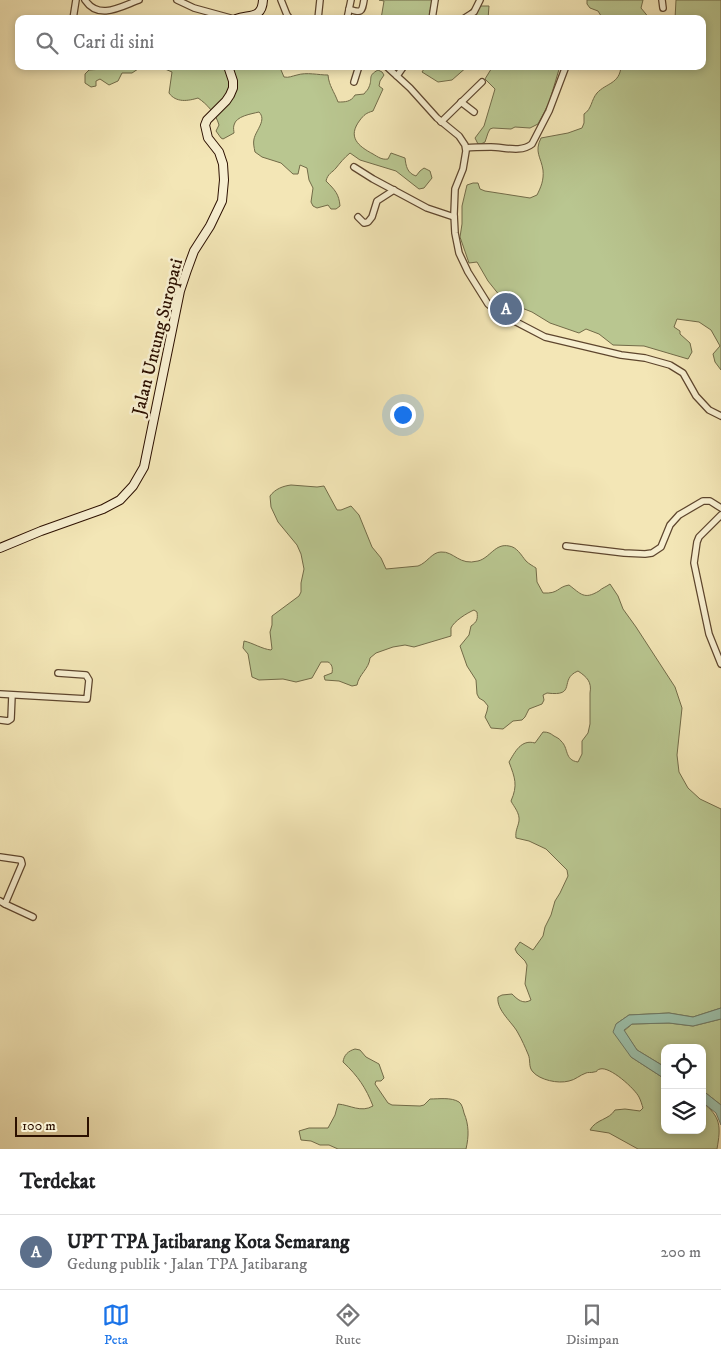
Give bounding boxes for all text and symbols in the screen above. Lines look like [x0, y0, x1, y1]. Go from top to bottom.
search box [15, 15, 706, 70]
icon: search [33, 29, 61, 57]
text: Cari di sini [73, 31, 154, 54]
street label: Jalan Untung Suropati [127, 256, 188, 420]
pin: A [490, 290, 522, 328]
your location [390, 402, 416, 428]
map controls [661, 1044, 706, 1134]
button: locate [661, 1044, 706, 1089]
button: layers [661, 1089, 706, 1134]
scale bar [15, 1114, 89, 1137]
text: 100 m [22, 1117, 56, 1135]
text: Terdekat [20, 1169, 95, 1195]
text: UPT TPA Jatibarang Kota Semarang [67, 1231, 349, 1254]
text: A [31, 1242, 41, 1262]
text: 200 m [660, 1242, 701, 1262]
text: Gedung publik · Jalan TPA Jatibarang [67, 1254, 307, 1274]
tab: Peta [102, 1301, 130, 1349]
tab: Rute [334, 1301, 362, 1349]
tab: Disimpan [566, 1301, 619, 1349]

